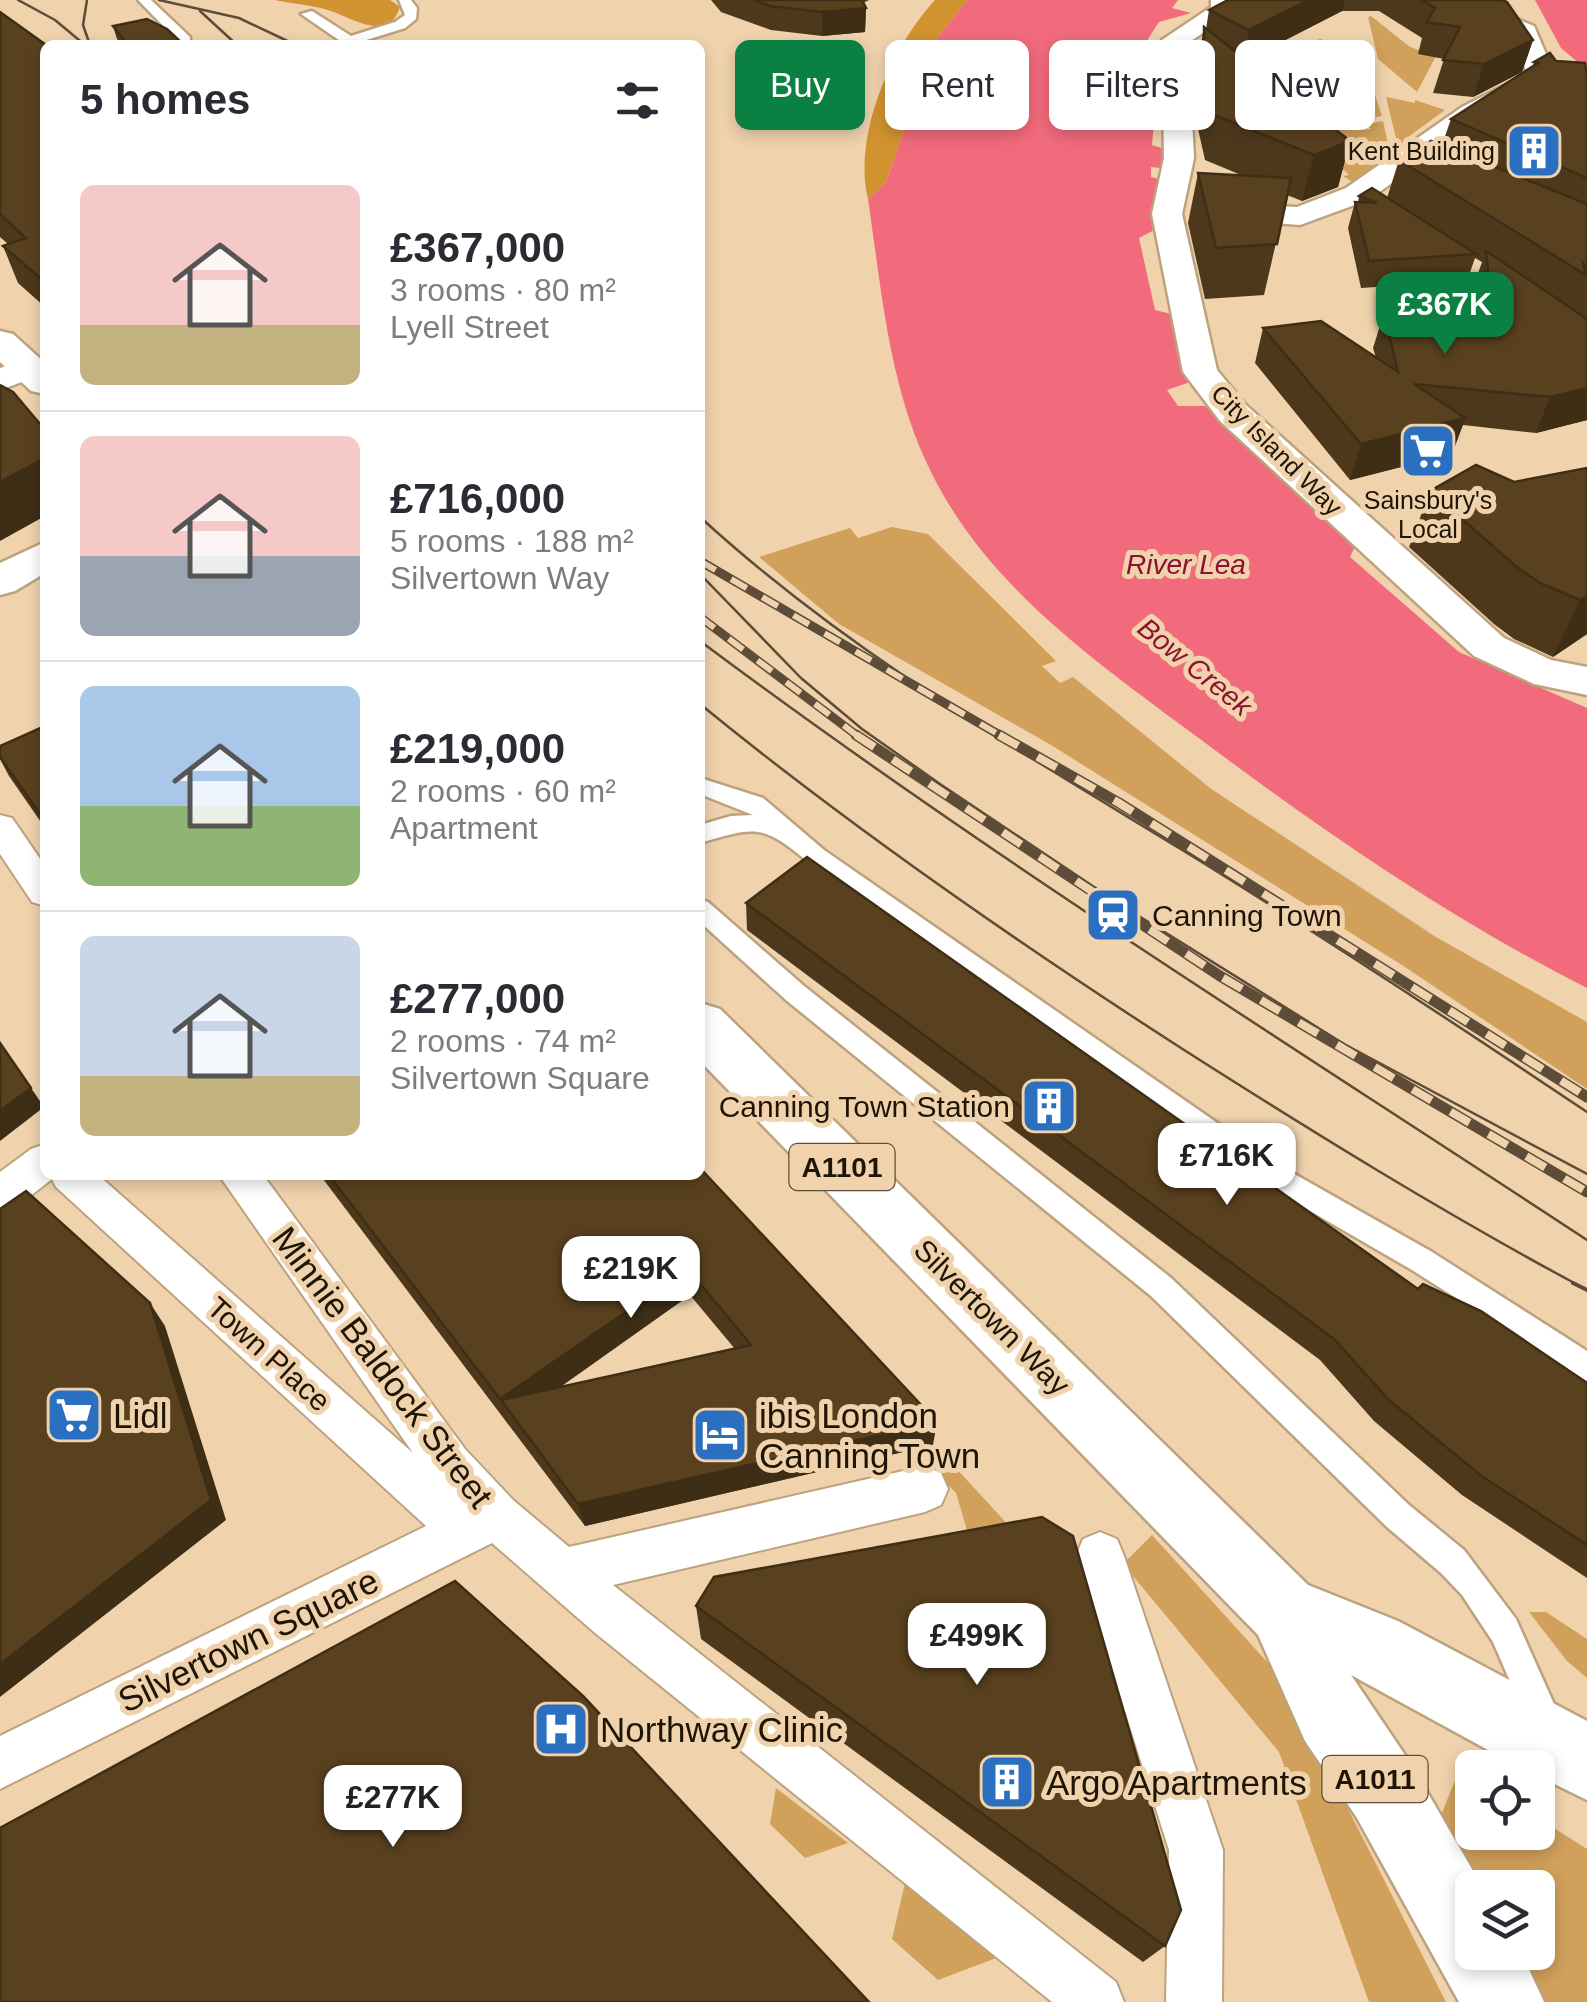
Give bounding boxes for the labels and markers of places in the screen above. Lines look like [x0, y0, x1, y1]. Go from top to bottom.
building icon: Kent Building [1504, 121, 1564, 181]
place label: Kent Building [1348, 137, 1495, 165]
pin: £367K [1375, 272, 1515, 357]
supermarket icon: Sainsbury's Local [1398, 421, 1458, 481]
place label: Sainsbury's Local [1364, 486, 1492, 543]
station icon: Canning Town [1083, 885, 1143, 945]
place label: Canning Town [1152, 899, 1342, 932]
building icon: Canning Town Station [1019, 1076, 1079, 1136]
place label: Canning Town Station [719, 1090, 1010, 1123]
pin: £716K [1157, 1123, 1297, 1208]
pin: £219K [561, 1236, 701, 1321]
supermarket icon: Lidl [44, 1385, 104, 1445]
place label: Lidl [113, 1396, 167, 1435]
place label: ibis London Canning Town [759, 1396, 980, 1475]
hotel icon: ibis London Canning Town [690, 1405, 750, 1465]
pin: £499K [907, 1603, 1047, 1688]
hospital icon: Northway Clinic [531, 1699, 591, 1759]
place label: Northway Clinic [600, 1710, 843, 1749]
building icon: Argo Apartments [977, 1752, 1037, 1812]
place label: Argo Apartments [1046, 1763, 1307, 1802]
pin: £277K [323, 1765, 463, 1850]

